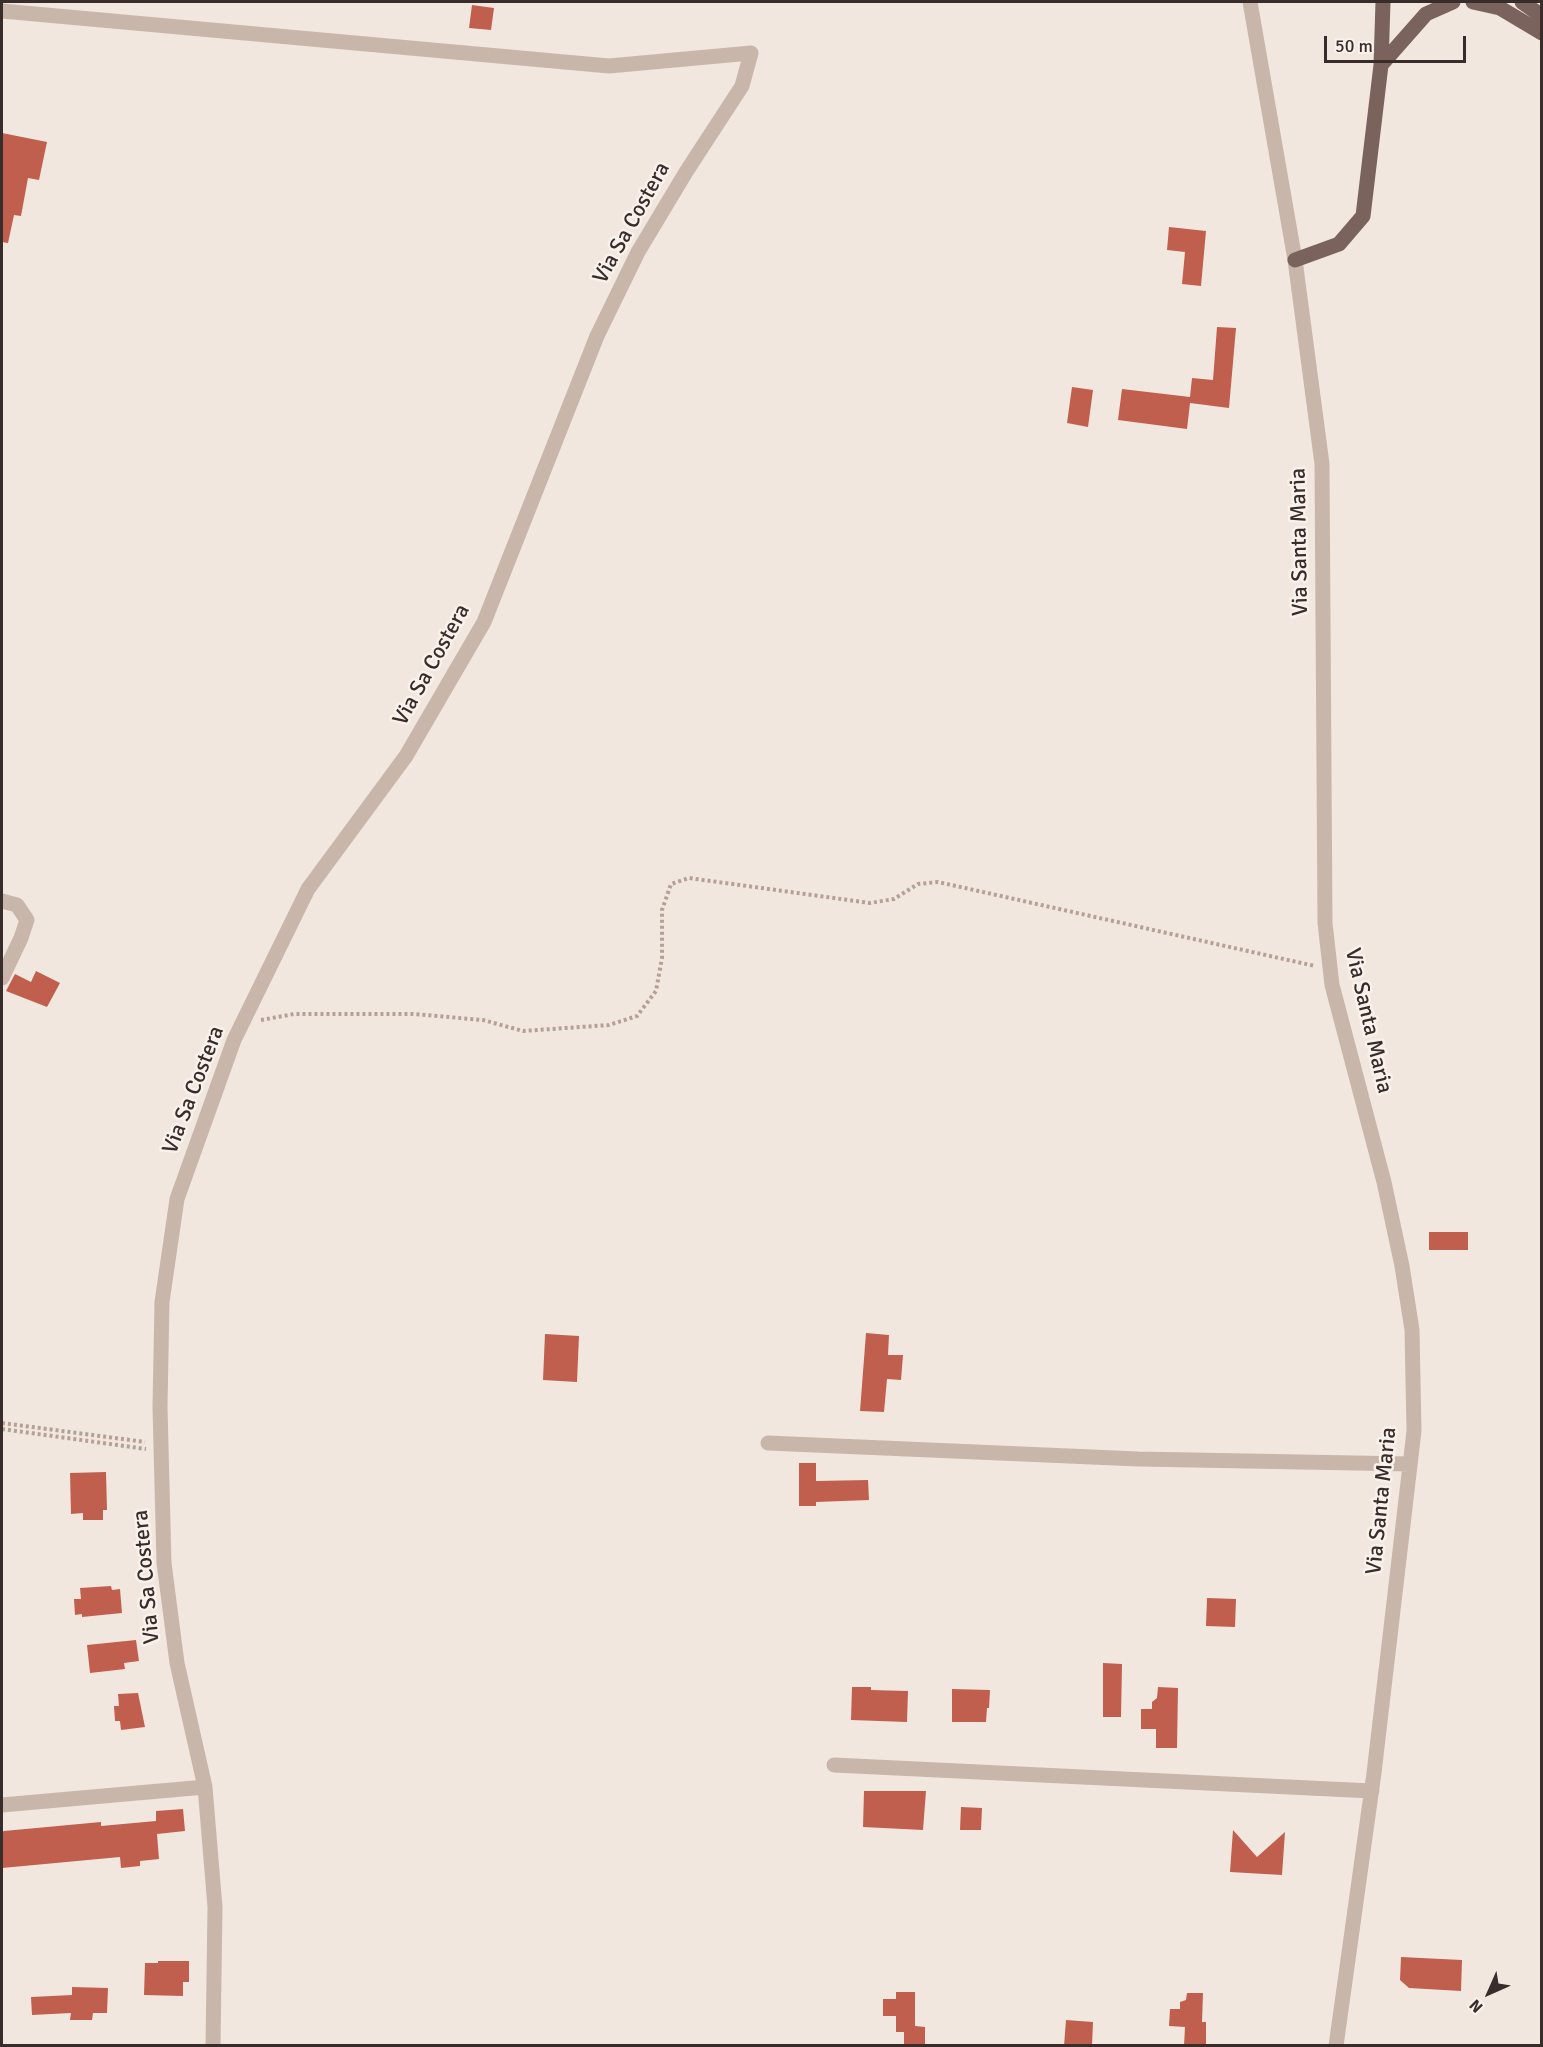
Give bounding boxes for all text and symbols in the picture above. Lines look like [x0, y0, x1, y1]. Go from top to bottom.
scale bar [1327, 24, 1470, 62]
text: 50 m [1335, 35, 1373, 57]
street label: Via Sa Costera [588, 158, 676, 288]
street label: Via Santa Maria [1286, 468, 1314, 616]
street label: Via Sa Costera [388, 600, 476, 730]
street label: Via Santa Maria [1338, 946, 1398, 1096]
street label: Via Sa Costera [158, 1022, 230, 1158]
street label: Via Santa Maria [1361, 1426, 1403, 1576]
street label: Via Sa Costera [128, 1509, 166, 1645]
north arrow [1459, 1963, 1519, 2023]
text: N [1465, 1995, 1487, 2017]

